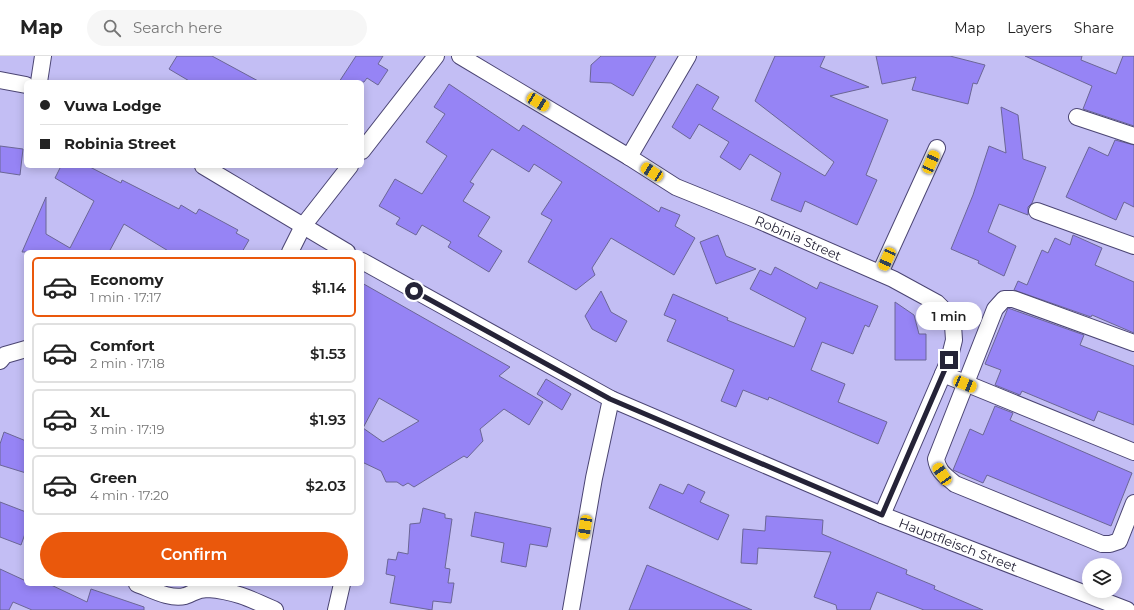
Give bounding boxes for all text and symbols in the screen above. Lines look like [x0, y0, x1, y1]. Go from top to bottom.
search box [87, 10, 367, 46]
text: Map [20, 16, 63, 39]
icon: search [101, 17, 123, 39]
text: Search here [133, 18, 222, 37]
text: Map [954, 19, 985, 37]
text: Layers [1007, 19, 1052, 37]
text: Share [1074, 19, 1114, 37]
car [525, 91, 551, 113]
text: Vuwa Lodge [64, 96, 161, 115]
text: Robinia Street [64, 134, 176, 153]
car [921, 149, 941, 175]
car [639, 160, 665, 184]
street label: Robinia Street [753, 212, 844, 264]
car [877, 246, 897, 272]
icon: car [42, 269, 78, 305]
text: Economy [90, 270, 163, 289]
text: $1.14 [312, 278, 346, 297]
route start [405, 282, 423, 300]
text: 1 min · 17:17 [90, 289, 161, 305]
callout: 1 min [916, 302, 982, 330]
text: 1 min [932, 308, 966, 324]
icon: car [42, 335, 78, 371]
text: Comfort [90, 336, 155, 355]
text: $1.53 [310, 344, 346, 363]
route end [940, 351, 958, 369]
text: 2 min · 17:18 [90, 355, 165, 371]
car [952, 374, 978, 394]
icon: car [42, 401, 78, 437]
text: XL [90, 402, 109, 421]
text: $1.93 [309, 410, 346, 429]
text: 3 min · 17:19 [90, 421, 164, 437]
car [930, 461, 954, 487]
icon: car [42, 467, 78, 503]
text: Green [90, 468, 137, 487]
text: $2.03 [306, 476, 346, 495]
text: 4 min · 17:20 [90, 487, 169, 503]
car [577, 514, 593, 540]
street label: Hauptfleisch Street [897, 514, 1019, 575]
button: Confirm [40, 532, 348, 578]
map controls [1082, 558, 1122, 598]
button: layers [1082, 558, 1122, 598]

